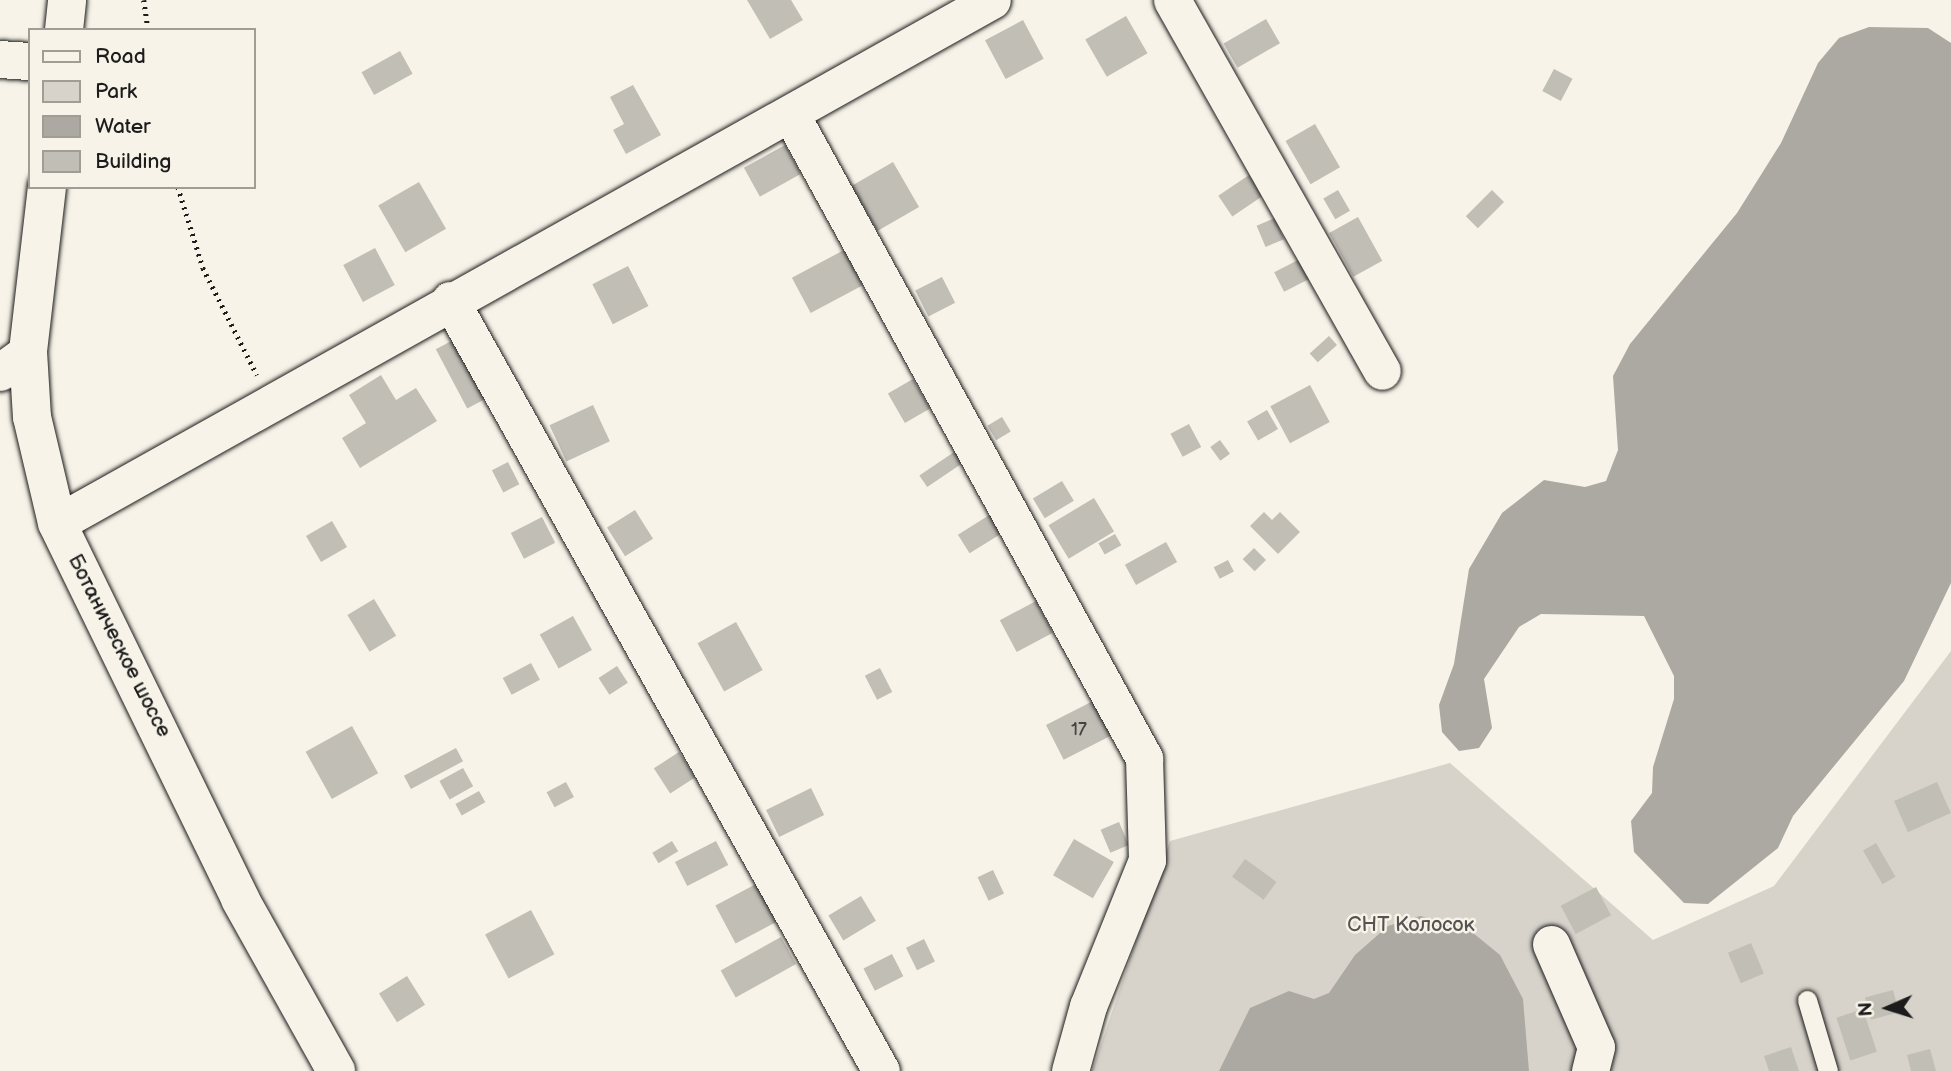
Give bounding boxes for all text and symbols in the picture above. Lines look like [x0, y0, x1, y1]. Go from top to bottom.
legend [28, 28, 256, 189]
text: Road [95, 44, 146, 69]
text: Park [95, 79, 137, 104]
text: Water [95, 114, 151, 139]
text: Building [95, 149, 171, 174]
street label: Ботаническое шоссе [62, 550, 176, 742]
house number: 17 [1071, 719, 1087, 741]
park label: СНТ Колосок [1347, 912, 1475, 938]
north arrow [1853, 973, 1923, 1043]
text: N [1855, 1001, 1878, 1017]

